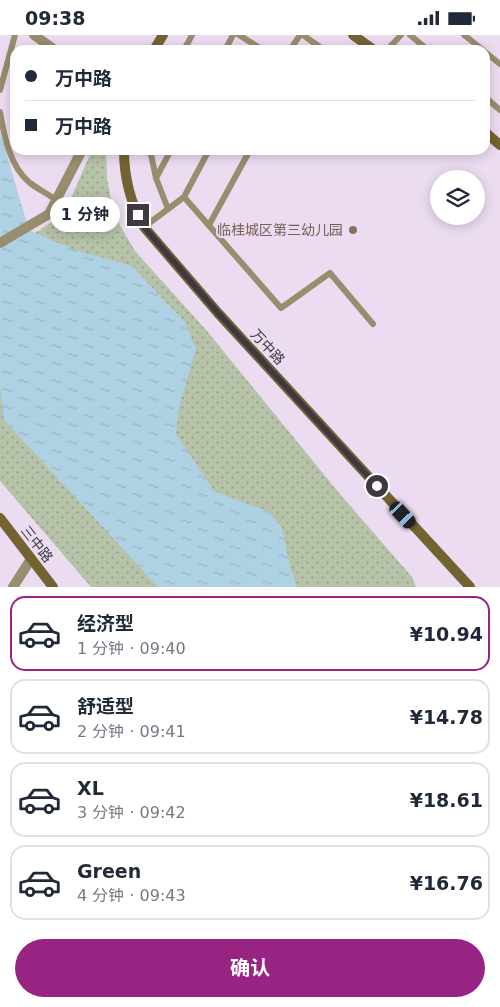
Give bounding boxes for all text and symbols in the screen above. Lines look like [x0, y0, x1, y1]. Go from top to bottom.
text: 09:38 [25, 7, 85, 29]
text: 万中路 [55, 67, 112, 89]
text: 万中路 [55, 115, 112, 137]
map controls [430, 170, 485, 225]
button: layers [430, 170, 485, 225]
callout: 1 分钟 [51, 197, 120, 233]
route end [127, 204, 149, 226]
text: 1 分钟 [61, 205, 109, 224]
place label: 临桂城区第三幼儿园 [217, 222, 343, 238]
marker: 临桂城区第三幼儿园 [347, 224, 359, 236]
street label: 万中路 [248, 326, 288, 368]
route start [366, 475, 388, 497]
car [387, 499, 418, 531]
street label: 三中路 [18, 523, 56, 565]
icon: car [17, 611, 62, 656]
text: 经济型 [77, 612, 134, 634]
text: ¥10.94 [410, 623, 483, 645]
text: 1 分钟 · 09:40 [77, 639, 186, 658]
icon: car [17, 694, 62, 739]
text: 舒适型 [77, 695, 134, 717]
text: ¥14.78 [410, 706, 483, 728]
text: 2 分钟 · 09:41 [77, 722, 186, 741]
icon: car [17, 777, 62, 822]
text: XL [77, 777, 104, 799]
text: ¥18.61 [410, 789, 483, 811]
text: 3 分钟 · 09:42 [77, 803, 186, 822]
icon: car [17, 860, 62, 905]
text: Green [77, 860, 141, 882]
text: ¥16.76 [410, 872, 483, 894]
text: 4 分钟 · 09:43 [77, 886, 186, 905]
button: 确认 [15, 939, 485, 997]

